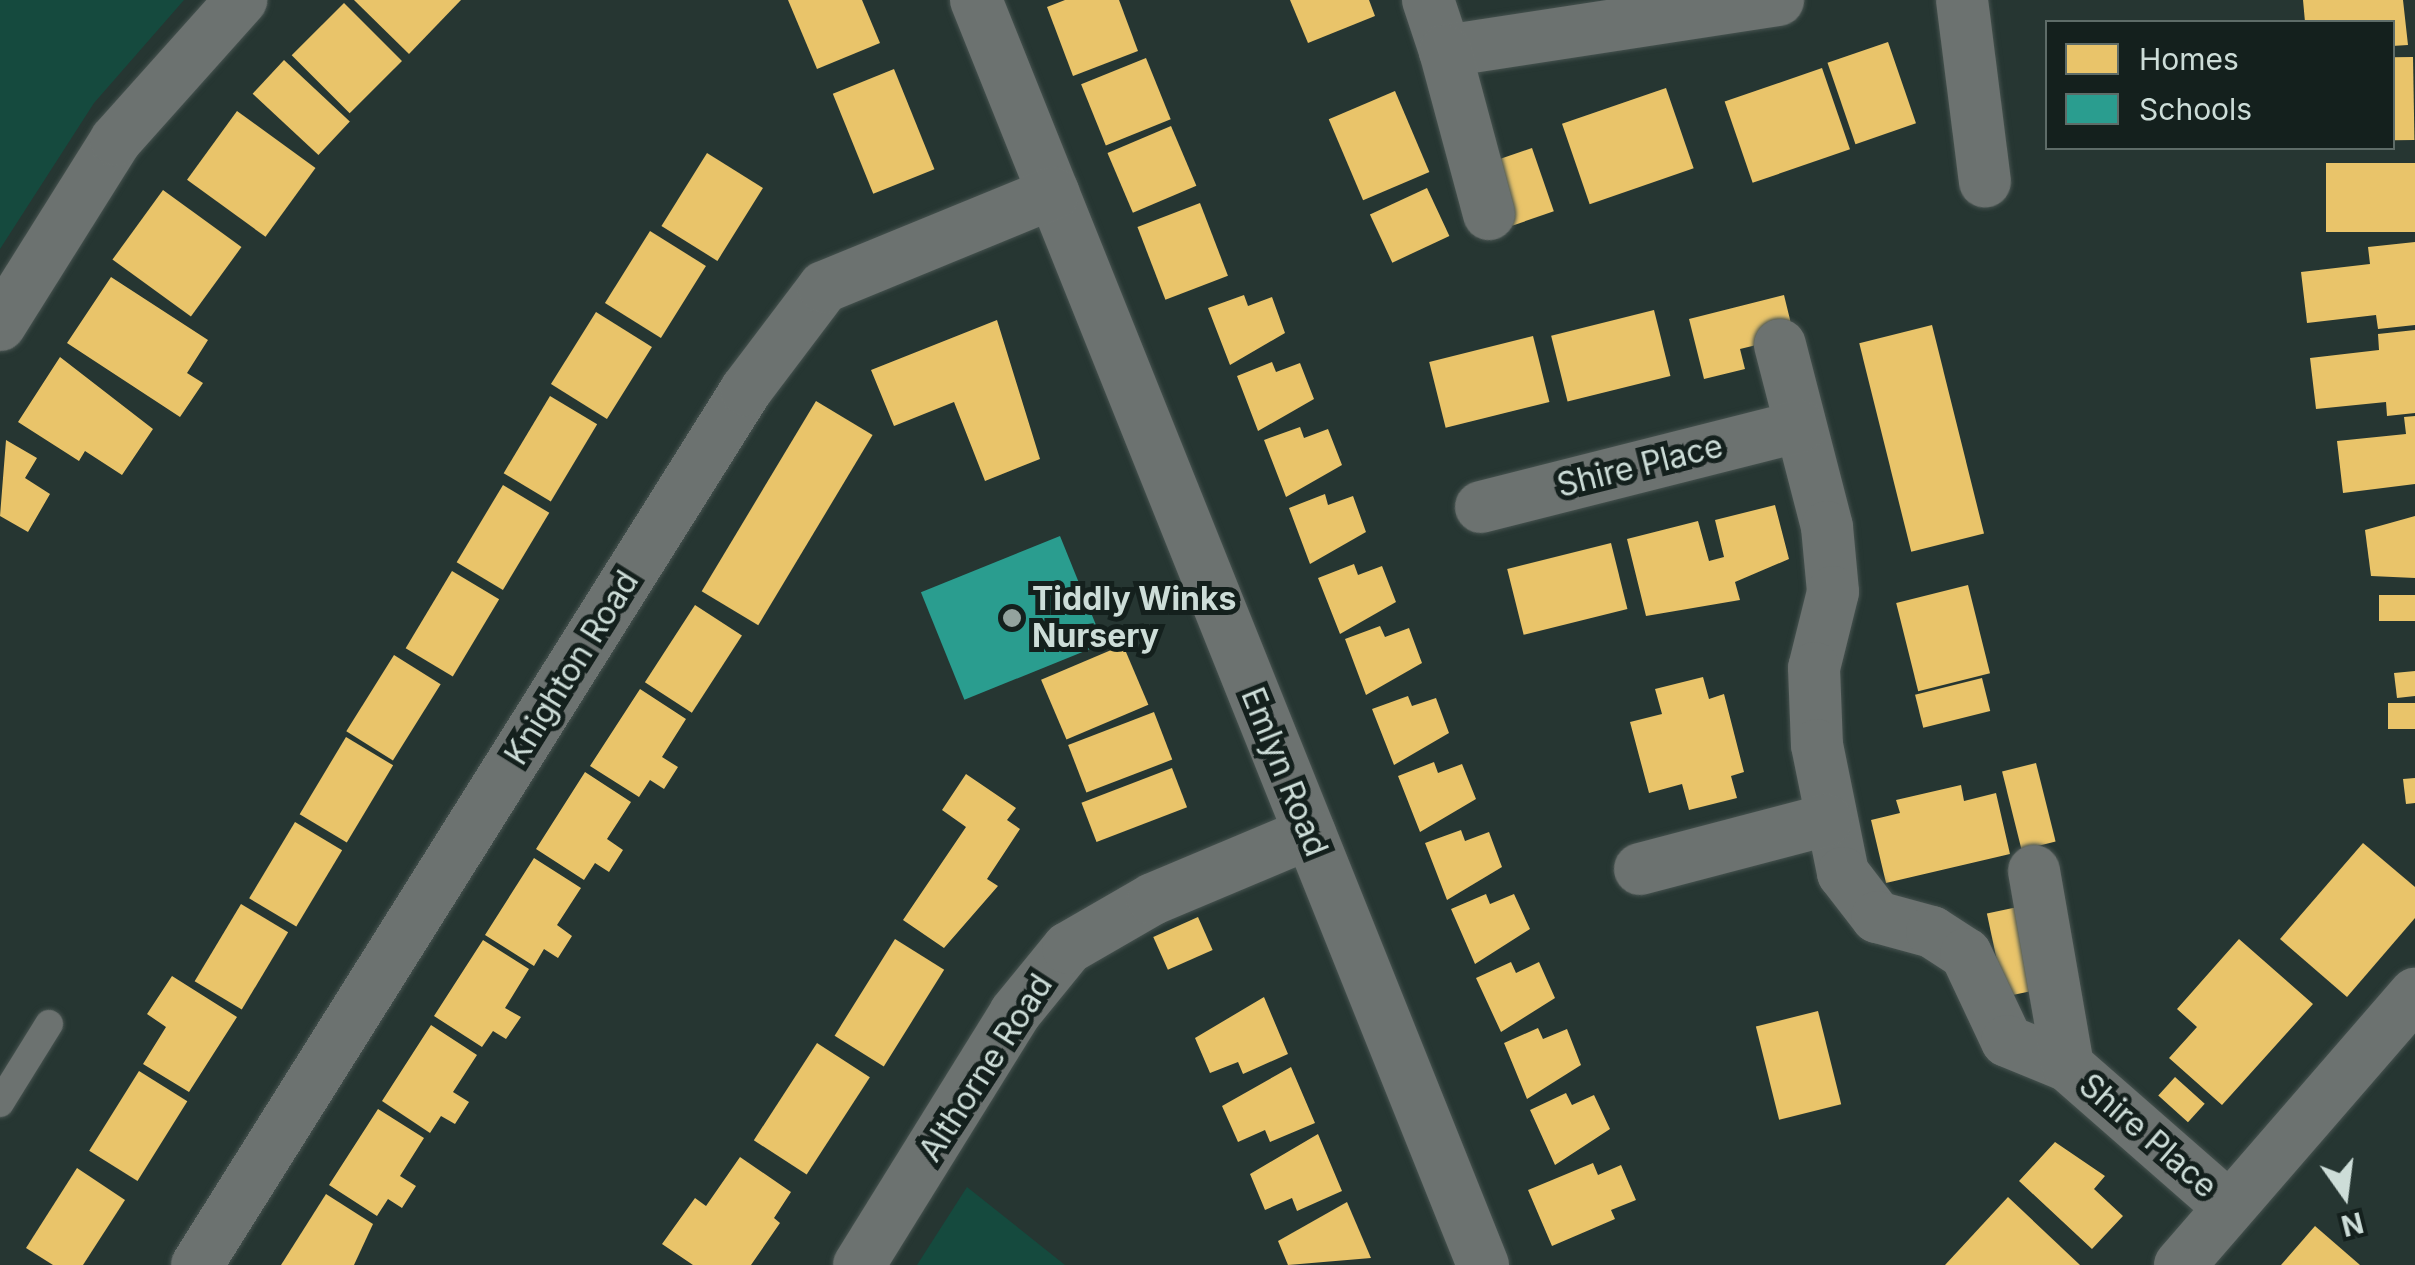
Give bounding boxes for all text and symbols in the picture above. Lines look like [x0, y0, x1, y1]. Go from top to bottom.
legend [2045, 20, 2395, 150]
text: Homes [2139, 41, 2239, 77]
text: Schools [2139, 91, 2252, 127]
street label: Shire Place [1553, 427, 1727, 505]
street label: Knighton Road [497, 564, 647, 772]
place label: Tiddly Winks Nursery [1032, 581, 1236, 656]
marker: Tiddly Winks Nursery [1001, 607, 1023, 629]
street label: Emlyn Road [1233, 682, 1335, 862]
street label: Althorne Road [911, 967, 1061, 1169]
street label: Shire Place [2071, 1066, 2225, 1206]
north arrow [2295, 1145, 2395, 1245]
text: N [2338, 1205, 2367, 1243]

